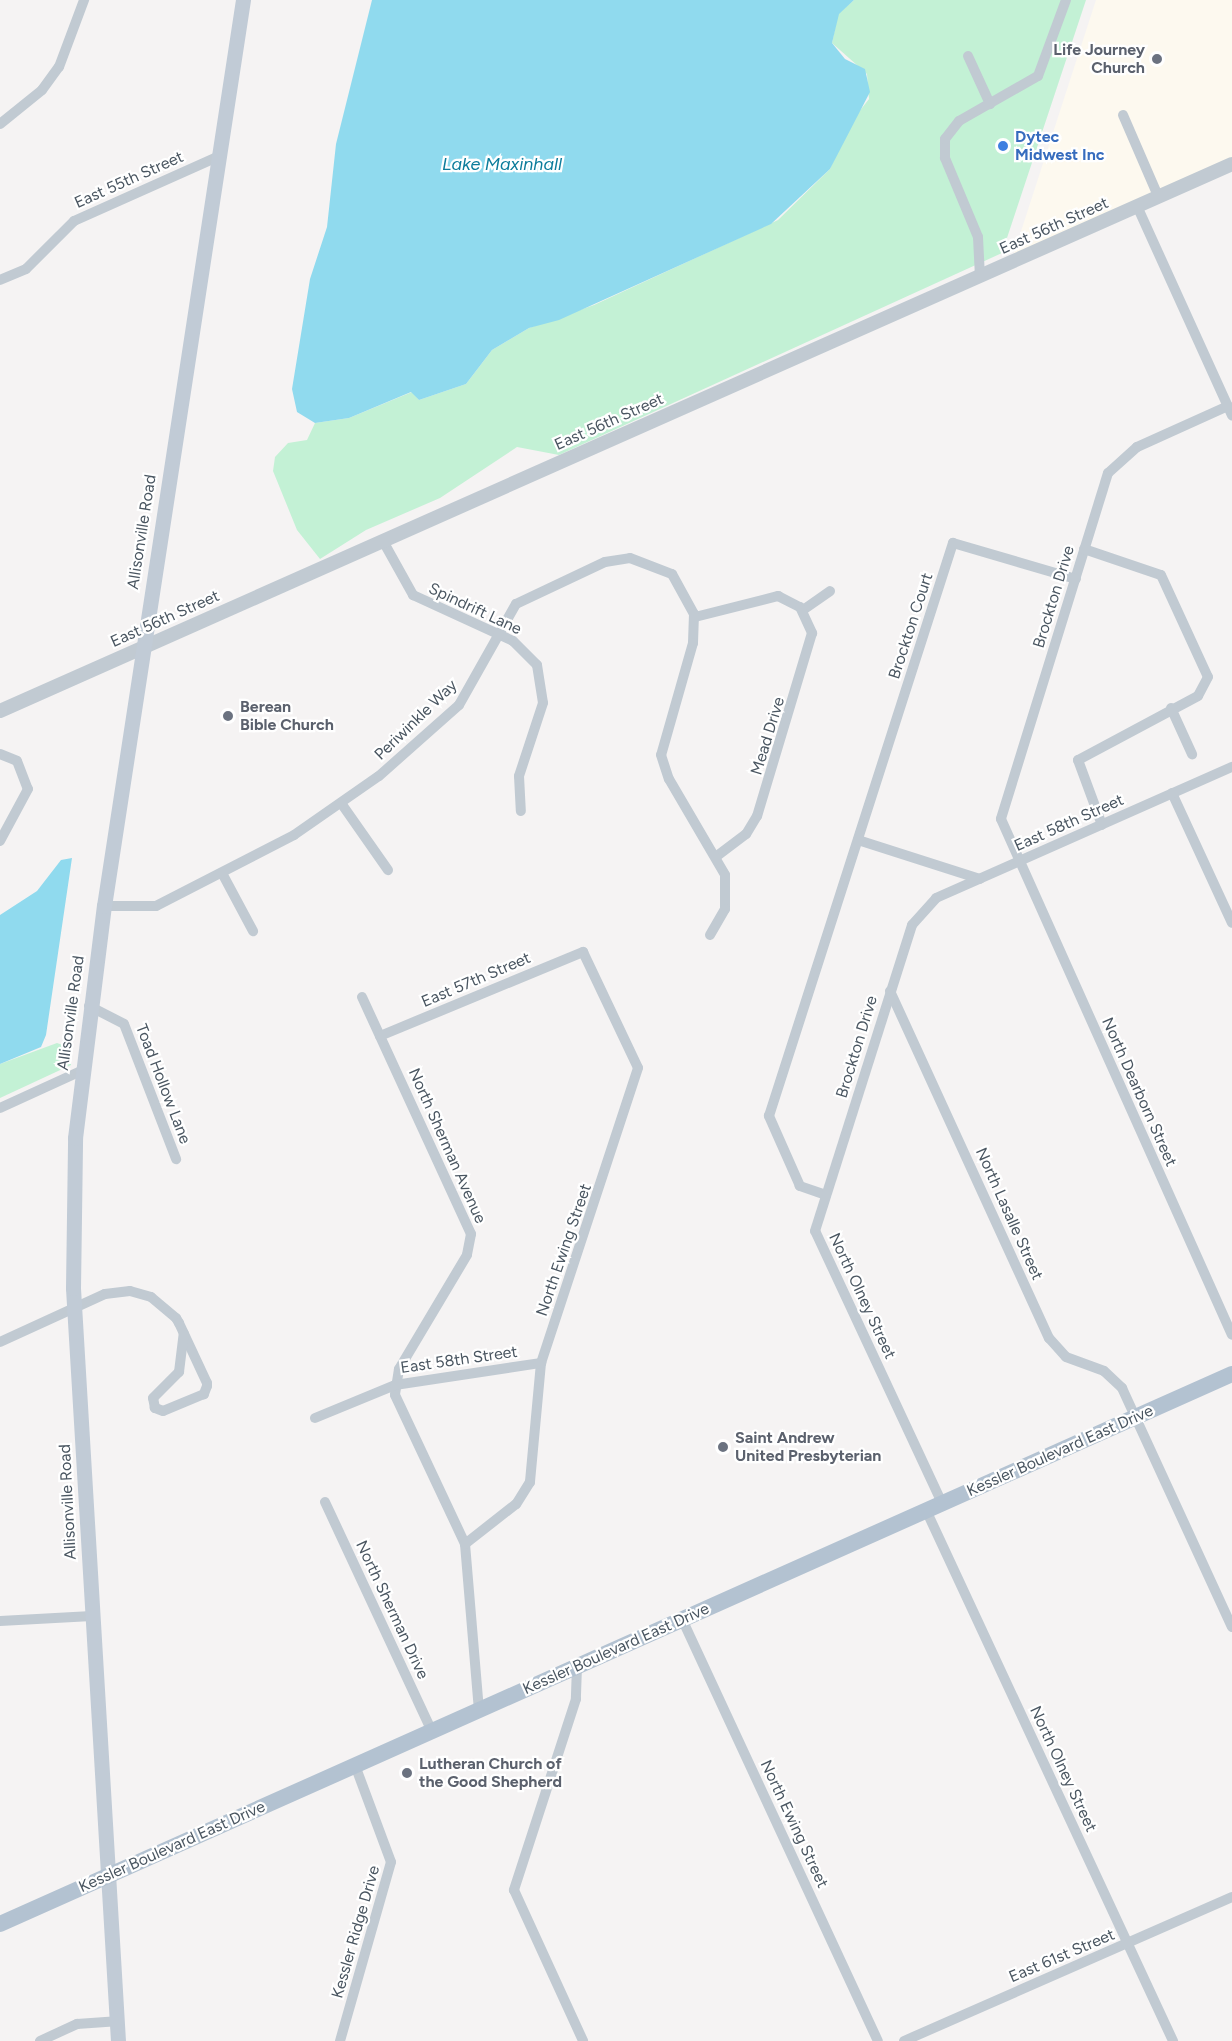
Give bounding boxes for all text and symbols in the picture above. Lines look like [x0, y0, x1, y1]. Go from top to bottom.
place label: Life Journey Church [1053, 40, 1145, 78]
marker: Life Journey Church [1150, 52, 1164, 66]
place label: Dytec Midwest Inc [1015, 127, 1105, 165]
marker: Dytec Midwest Inc [996, 139, 1010, 153]
street label: East 55th Street [72, 147, 186, 213]
water label: Lake Maxinhall [442, 153, 562, 175]
street label: East 56th Street [997, 193, 1111, 259]
street label: East 56th Street [552, 389, 666, 455]
street label: Allisonville Road [123, 473, 161, 591]
street label: Brockton Drive [1029, 543, 1079, 651]
street label: Brockton Court [885, 571, 937, 681]
street label: Spindrift Lane [425, 579, 525, 639]
street label: East 56th Street [108, 586, 222, 652]
street label: Periwinkle Way [371, 676, 461, 764]
street label: Mead Drive [747, 695, 789, 777]
place label: Berean Bible Church [240, 697, 334, 735]
marker: Berean Bible Church [221, 709, 235, 723]
street label: East 58th Street [1011, 790, 1127, 856]
street label: East 57th Street [419, 948, 533, 1012]
street label: Allisonville Road [53, 954, 89, 1072]
street label: Brockton Drive [832, 993, 882, 1101]
street label: North Dearborn Street [1097, 1015, 1181, 1169]
street label: Toad Hollow Lane [131, 1021, 195, 1147]
street label: North Sherman Avenue [404, 1066, 490, 1226]
street label: North Lasalle Street [971, 1145, 1047, 1283]
street label: North Ewing Street [532, 1181, 596, 1319]
street label: North Olney Street [824, 1230, 900, 1362]
street label: East 58th Street [399, 1342, 519, 1378]
street label: Kessler Boulevard East Drive [964, 1401, 1156, 1501]
place label: Saint Andrew United Presbyterian [735, 1428, 881, 1466]
marker: Saint Andrew United Presbyterian [716, 1440, 730, 1454]
street label: Allisonville Road [55, 1444, 81, 1560]
street label: North Sherman Drive [351, 1538, 433, 1682]
street label: Kessler Boulevard East Drive [520, 1599, 712, 1699]
street label: North Olney Street [1025, 1703, 1101, 1835]
place label: Lutheran Church of the Good Shepherd [419, 1754, 562, 1792]
street label: North Ewing Street [756, 1757, 832, 1891]
marker: Lutheran Church of the Good Shepherd [400, 1766, 414, 1780]
street label: Kessler Boulevard East Drive [76, 1797, 268, 1897]
street label: Kessler Ridge Drive [328, 1863, 384, 2001]
street label: East 61st Street [1006, 1925, 1118, 1987]

